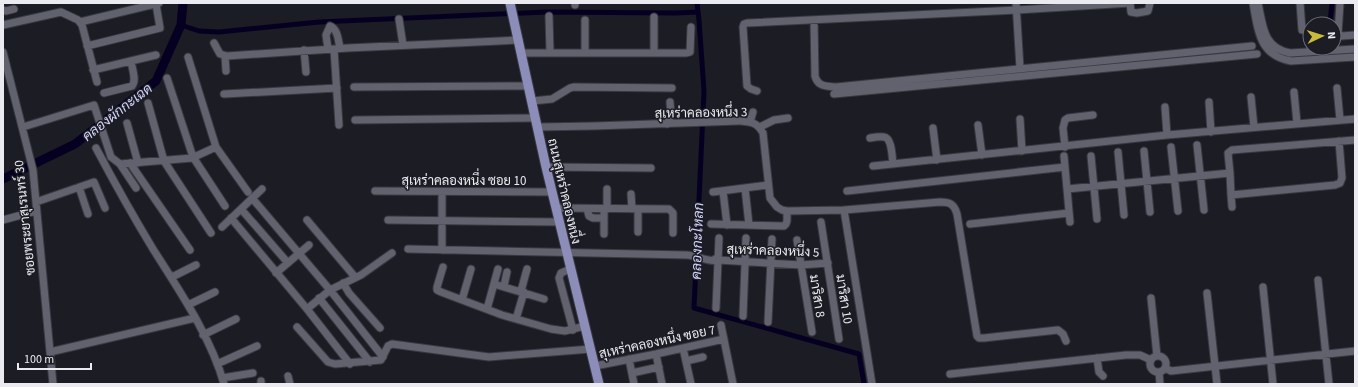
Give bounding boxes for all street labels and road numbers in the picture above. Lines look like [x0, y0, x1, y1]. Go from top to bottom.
street label: สุเหร่าคลองหนึ่ง 3 [654, 99, 748, 123]
street label: ถนนสุเหร่าคลองหนึ่ง [543, 136, 589, 246]
street label: ซอยพระยาสุเรนทร์ 30 [9, 159, 40, 277]
street label: สุเหร่าคลองหนึ่ง ซอย 10 [402, 168, 527, 190]
street label: สุเหร่าคลองหนึ่ง 5 [726, 236, 820, 262]
street label: มาริสา 8 [805, 273, 829, 319]
street label: มาริสา 10 [831, 273, 857, 325]
street label: สุเหร่าคลองหนึ่ง ซอย 7 [597, 317, 717, 363]

